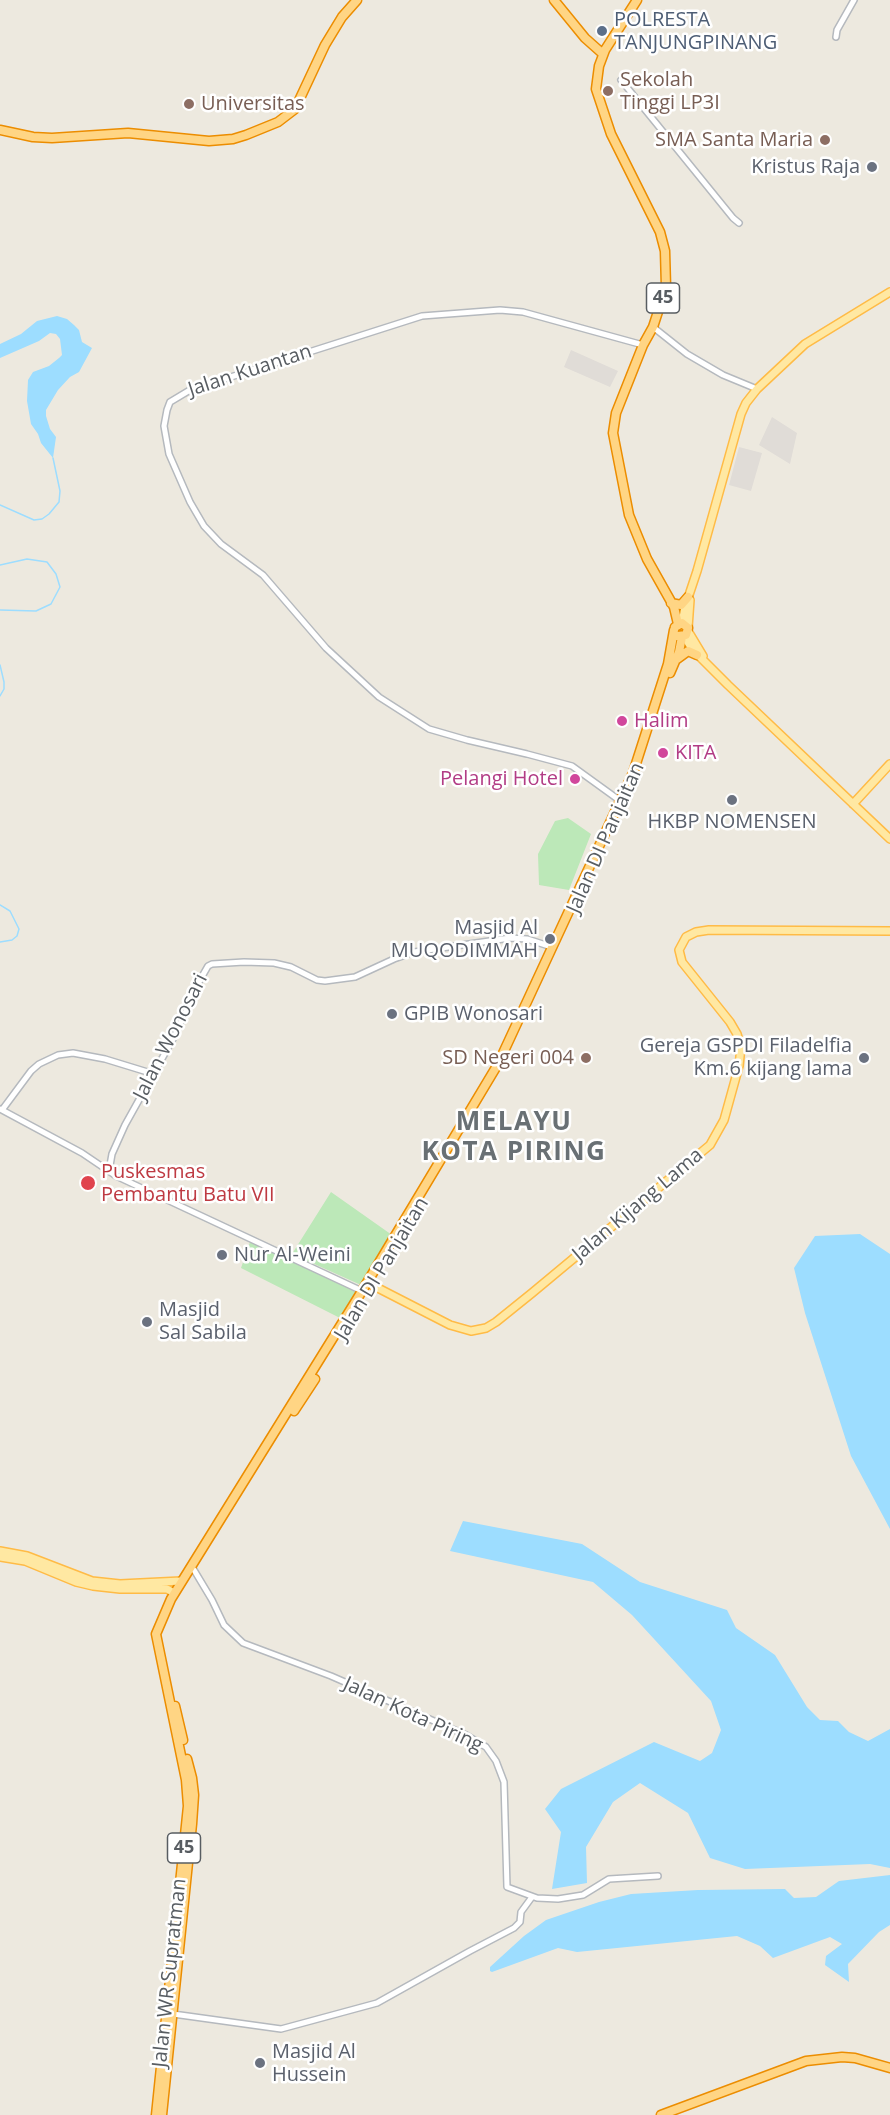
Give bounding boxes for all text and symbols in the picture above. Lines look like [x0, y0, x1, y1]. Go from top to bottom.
place label: POLRESTA TANJUNGPINANG [614, 8, 777, 55]
marker: POLRESTA TANJUNGPINANG [595, 24, 609, 38]
place label: Sekolah Tinggi LP3I [620, 68, 720, 115]
marker: Sekolah Tinggi LP3I [601, 84, 615, 98]
place label: Universitas [201, 92, 305, 116]
marker: Universitas [182, 97, 196, 111]
place label: SMA Santa Maria [655, 128, 813, 152]
marker: SMA Santa Maria [818, 133, 832, 147]
place label: Kristus Raja [751, 155, 860, 179]
marker: Kristus Raja [865, 160, 879, 174]
road number: 45 [646, 283, 680, 313]
street label: Jalan Kuantan [185, 340, 315, 402]
place label: Halim [634, 709, 688, 733]
marker: Halim [615, 714, 629, 728]
place label: KITA [675, 741, 716, 765]
marker: KITA [656, 746, 670, 760]
street label: Jalan DI Panjaitan [562, 759, 650, 917]
place label: Pelangi Hotel [440, 767, 563, 791]
marker: Pelangi Hotel [568, 772, 582, 786]
marker: HKBP NOMENSEN [725, 793, 739, 807]
place label: HKBP NOMENSEN [647, 810, 817, 834]
place label: Masjid Al MUQODIMMAH [391, 916, 538, 963]
marker: Masjid Al MUQODIMMAH [543, 932, 557, 946]
street label: Jalan Wonosari [129, 970, 213, 1104]
place label: GPIB Wonosari [404, 1002, 543, 1026]
marker: GPIB Wonosari [385, 1007, 399, 1021]
place label: Gereja GSPDI Filadelfia Km.6 kijang lama [640, 1034, 852, 1081]
place label: SD Negeri 004 [442, 1046, 574, 1070]
marker: SD Negeri 004 [579, 1051, 593, 1065]
marker: Gereja GSPDI Filadelfia Km.6 kijang lama [857, 1051, 871, 1065]
district label: MELAYU KOTA PIRING [422, 1107, 606, 1168]
street label: Jalan Kijang Lama [568, 1143, 708, 1267]
place label: Puskesmas Pembantu Batu VII [101, 1160, 275, 1207]
marker: Puskesmas Pembantu Batu VII [79, 1174, 97, 1192]
street label: Jalan DI Panjaitan [330, 1193, 434, 1345]
place label: Nur Al-Weini [234, 1243, 351, 1267]
marker: Nur Al-Weini [215, 1248, 229, 1262]
place label: Masjid Sal Sabila [159, 1298, 247, 1345]
marker: Masjid Sal Sabila [140, 1315, 154, 1329]
street label: Jalan Kota Piring [339, 1672, 487, 1758]
road number: 45 [168, 1833, 201, 1863]
street label: Jalan WR Supratman [148, 1877, 192, 2069]
place label: Masjid Al Hussein [272, 2040, 356, 2087]
marker: Masjid Al Hussein [253, 2056, 267, 2070]

